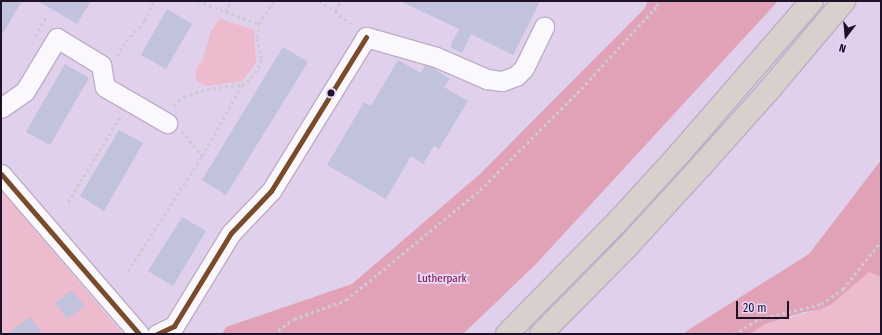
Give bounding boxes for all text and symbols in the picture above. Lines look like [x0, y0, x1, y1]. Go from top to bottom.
north arrow [826, 16, 866, 56]
text: N [838, 41, 848, 55]
unlabelled marker [326, 88, 336, 98]
park label: Lutherpark [417, 272, 467, 286]
scale bar [738, 293, 791, 319]
text: 20 m [743, 301, 767, 315]

